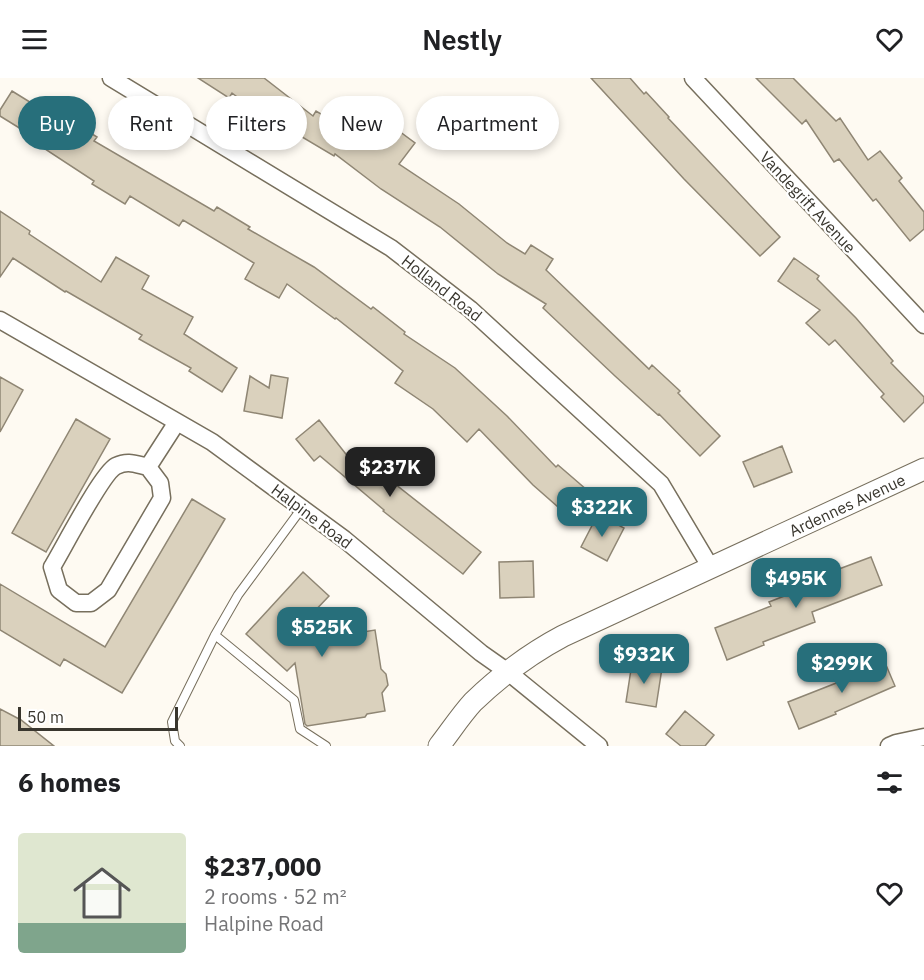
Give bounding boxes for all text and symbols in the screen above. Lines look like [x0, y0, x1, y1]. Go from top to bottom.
text: Nestly [422, 22, 502, 57]
icon: menu [18, 23, 51, 56]
icon: heart [873, 23, 906, 56]
chip: Buy [18, 96, 96, 150]
chip: Rent [108, 96, 194, 150]
chip: Filters [206, 96, 307, 150]
chip: New [319, 96, 404, 150]
chip: Apartment [416, 96, 559, 150]
street label: Vandegrift Avenue [756, 147, 860, 257]
street label: Holland Road [398, 250, 486, 326]
pin: $237K [348, 447, 432, 498]
text: $237K [359, 453, 421, 480]
street label: Ardennes Avenue [786, 469, 909, 541]
street label: Halpine Road [268, 479, 356, 553]
pin: $322K [560, 487, 644, 538]
text: $322K [571, 493, 633, 520]
pin: $495K [754, 558, 838, 609]
text: $495K [765, 564, 827, 591]
pin: $525K [280, 607, 364, 658]
text: $525K [291, 613, 353, 640]
pin: $932K [602, 634, 686, 685]
text: $932K [613, 640, 675, 667]
pin: $299K [800, 643, 884, 694]
text: $299K [811, 649, 873, 676]
scale bar [18, 704, 178, 732]
text: 50 m [27, 707, 64, 727]
text: 6 homes [18, 765, 121, 799]
icon: filters [873, 766, 906, 799]
text: $237,000 [204, 849, 321, 883]
icon: home [66, 857, 138, 929]
icon: heart [873, 877, 906, 910]
text: 2 rooms · 52 m² [204, 883, 347, 910]
text: Halpine Road [204, 910, 324, 937]

